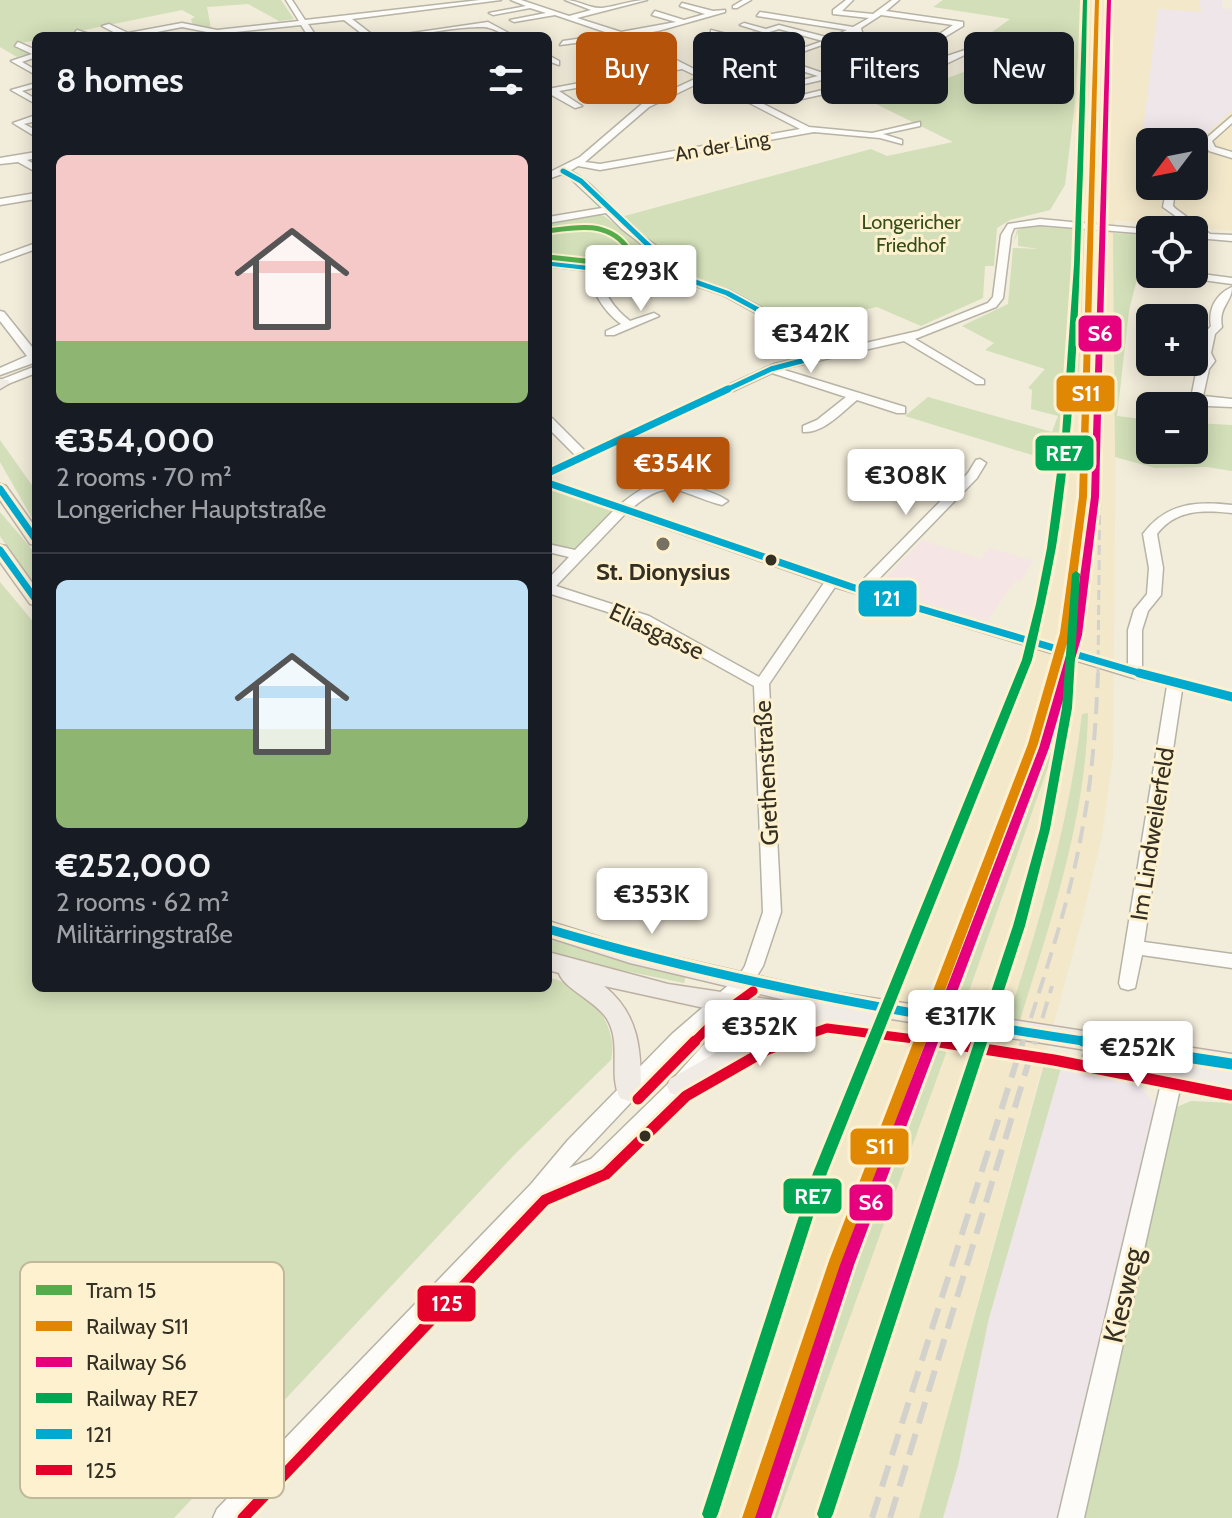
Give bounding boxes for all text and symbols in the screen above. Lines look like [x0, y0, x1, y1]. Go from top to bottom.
chip: Buy [576, 32, 677, 104]
chip: Rent [693, 32, 805, 104]
chip: Filters [821, 32, 948, 104]
chip: New [964, 32, 1074, 104]
icon: filters [484, 58, 528, 102]
text: 8 homes [56, 59, 184, 101]
street label: An der Ling [673, 126, 772, 166]
north arrow [1136, 128, 1208, 200]
map controls [1136, 128, 1208, 464]
icon: home [220, 207, 364, 351]
park label: Longericher Friedhof [861, 210, 961, 257]
button: locate [1136, 216, 1208, 288]
pin: €293K [585, 245, 697, 313]
text: €293K [603, 255, 679, 287]
button: + [1136, 304, 1208, 376]
pin: €342K [755, 307, 867, 375]
line badge: S6 [1077, 314, 1123, 353]
text: €342K [773, 317, 849, 349]
text: S6 [1087, 320, 1113, 347]
line badge: S11 [1055, 374, 1116, 413]
text: S11 [1072, 380, 1101, 407]
button: − [1136, 392, 1208, 464]
text: €354,000 [56, 419, 215, 461]
line badge: RE7 [1034, 434, 1095, 472]
pin: €354K [617, 437, 729, 505]
text: RE7 [1045, 440, 1084, 467]
text: €354K [634, 447, 712, 479]
pin: €308K [850, 449, 962, 517]
text: €308K [865, 459, 947, 491]
text: 2 rooms · 70 m² [56, 461, 232, 493]
text: Longericher Hauptstraße [56, 493, 326, 525]
marker: St. Dionysius [654, 535, 672, 553]
unlabelled marker [763, 552, 779, 568]
place label: St. Dionysius [596, 557, 730, 586]
line badge: 121 [857, 579, 918, 618]
text: 121 [873, 585, 901, 612]
street label: Eliasgasse [605, 596, 709, 666]
icon: home [220, 632, 364, 776]
street label: Grethenstraße [748, 700, 784, 846]
street label: Im Lindweilerfeld [1124, 745, 1180, 923]
text: €252,000 [56, 844, 212, 886]
pin: €353K [596, 868, 708, 936]
text: €353K [615, 878, 689, 910]
text: 2 rooms · 62 m² [56, 886, 229, 918]
text: Militärringstraße [56, 918, 233, 950]
pin: €317K [905, 990, 1017, 1058]
pin: €352K [704, 1000, 816, 1068]
text: €317K [926, 1000, 996, 1032]
text: €352K [723, 1010, 797, 1042]
pin: €252K [1082, 1021, 1194, 1089]
text: €252K [1101, 1031, 1175, 1063]
line badge: S11 [849, 1127, 910, 1166]
unlabelled marker [637, 1128, 653, 1144]
text: S11 [866, 1133, 895, 1160]
line badge: RE7 [782, 1177, 843, 1215]
text: RE7 [794, 1183, 833, 1210]
line badge: S6 [848, 1183, 894, 1222]
text: S6 [858, 1189, 884, 1216]
street label: Kiesweg [1096, 1243, 1151, 1346]
legend [20, 1262, 284, 1498]
text: Tram 15 [86, 1277, 156, 1304]
line badge: 125 [416, 1284, 477, 1323]
text: 125 [431, 1290, 463, 1317]
text: Railway S11 [86, 1313, 189, 1340]
text: Railway S6 [86, 1349, 187, 1376]
text: Railway RE7 [86, 1385, 198, 1412]
text: 121 [86, 1421, 112, 1448]
text: 125 [86, 1457, 117, 1484]

